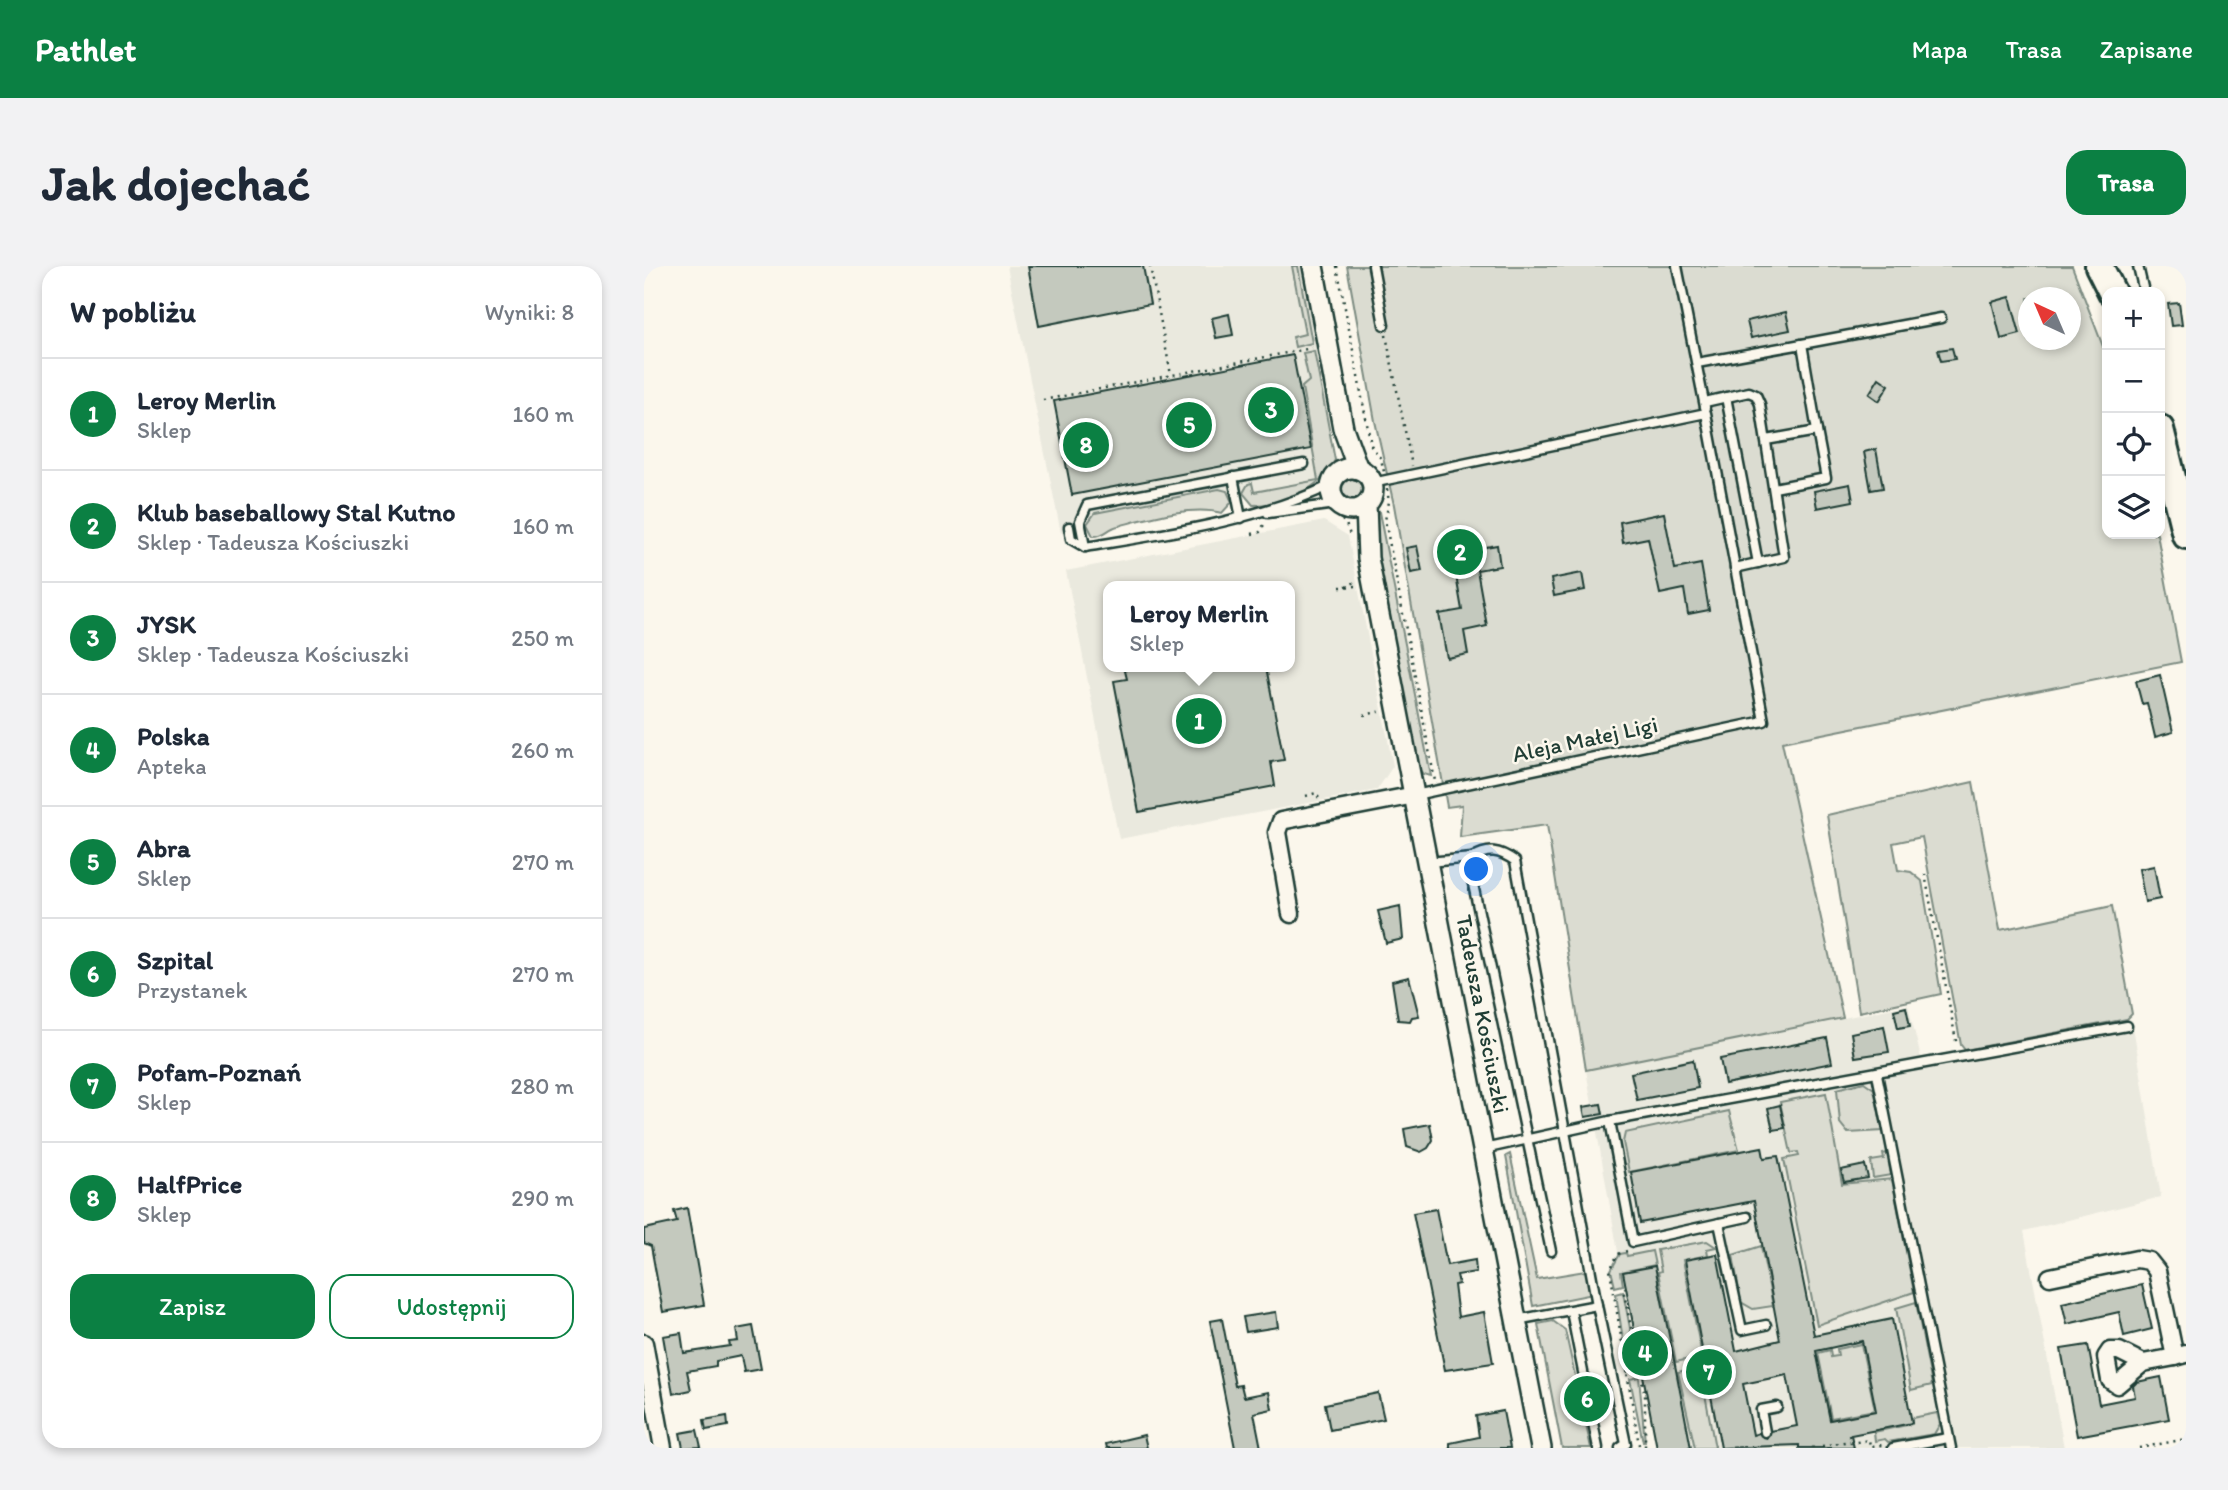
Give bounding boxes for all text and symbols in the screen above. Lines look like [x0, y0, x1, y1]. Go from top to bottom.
text: Pathlet [35, 30, 137, 69]
text: Mapa [1912, 35, 1968, 64]
text: Trasa [2006, 35, 2062, 64]
text: Zapisane [2100, 35, 2193, 64]
button: Trasa [2066, 150, 2186, 215]
text: Jak dojechać [42, 153, 310, 212]
north arrow [2018, 287, 2081, 350]
map controls [2102, 287, 2165, 539]
button: + [2102, 287, 2165, 350]
text: W pobliżu [70, 293, 196, 330]
text: Wyniki: 8 [484, 298, 574, 326]
button: − [2102, 350, 2165, 413]
text: Leroy Merlin [137, 384, 276, 416]
pin: 3 [1248, 384, 1294, 436]
pin: 5 [1166, 399, 1212, 451]
text: 1 [88, 400, 98, 428]
text: 160 m [512, 400, 574, 428]
button: locate [2102, 413, 2165, 476]
text: Sklep [137, 416, 191, 444]
pin: 8 [1063, 419, 1109, 471]
button: layers [2102, 476, 2165, 539]
text: Klub baseballowy Stal Kutno [137, 496, 455, 528]
text: 2 [87, 512, 99, 540]
text: 160 m [512, 512, 574, 540]
pin: 2 [1437, 526, 1483, 578]
text: Sklep · Tadeusza Kościuszki [137, 528, 409, 556]
popup [1103, 581, 1295, 672]
text: Leroy Merlin [1130, 597, 1268, 629]
text: JYSK [137, 608, 196, 640]
text: 3 [87, 624, 99, 652]
text: 250 m [511, 624, 574, 652]
text: Sklep [1130, 629, 1184, 657]
text: Sklep · Tadeusza Kościuszki [137, 640, 409, 668]
pin: 1 [1176, 695, 1222, 747]
street label: Aleja Małej Ligi [1510, 710, 1660, 768]
text: Polska [137, 720, 210, 752]
text: 4 [86, 736, 100, 764]
text: 260 m [511, 736, 574, 764]
text: Apteka [137, 752, 207, 780]
text: Abra [137, 832, 191, 864]
text: 5 [87, 848, 99, 876]
text: 270 m [512, 848, 574, 876]
your location [1459, 852, 1493, 886]
text: Sklep [137, 864, 191, 892]
street label: Tadeusza Kościuszki [1450, 912, 1516, 1116]
text: Szpital [137, 944, 213, 976]
text: 6 [87, 960, 99, 988]
text: 270 m [512, 960, 574, 988]
text: Przystanek [137, 976, 247, 1004]
text: Pofam-Poznań [137, 1056, 301, 1088]
text: 7 [87, 1072, 99, 1100]
text: 280 m [511, 1072, 574, 1100]
text: Sklep [137, 1088, 191, 1116]
text: HalfPrice [137, 1168, 242, 1200]
text: 8 [87, 1184, 99, 1212]
text: 290 m [511, 1184, 574, 1212]
text: Sklep [137, 1200, 191, 1228]
button: Zapisz [70, 1274, 315, 1339]
button: Udostępnij [329, 1274, 574, 1339]
pin: 4 [1622, 1327, 1668, 1379]
pin: 7 [1686, 1346, 1732, 1398]
pin: 6 [1564, 1373, 1610, 1425]

